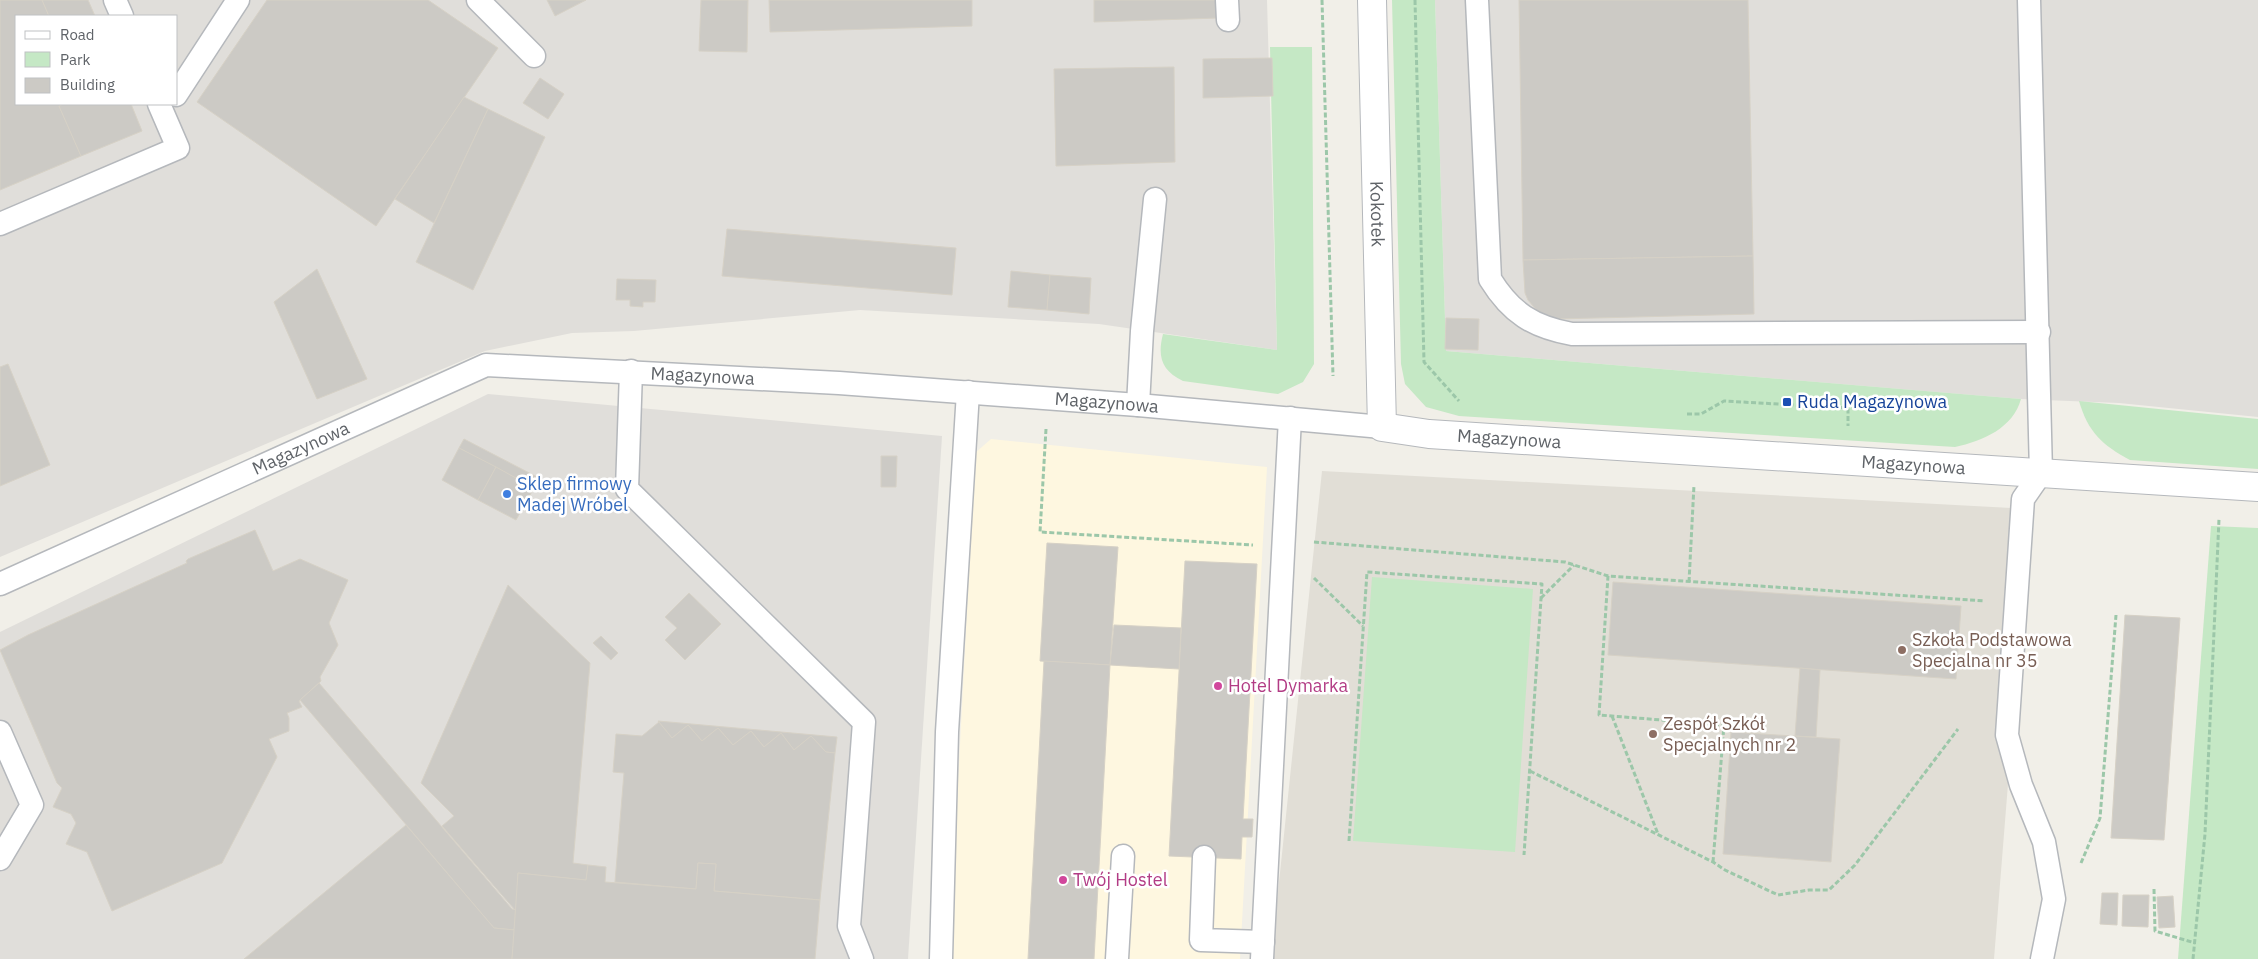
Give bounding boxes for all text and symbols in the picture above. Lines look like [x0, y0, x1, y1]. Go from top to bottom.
legend [15, 15, 178, 105]
text: Road [60, 25, 95, 44]
text: Park [60, 50, 90, 69]
text: Building [60, 75, 115, 94]
street label: Kokotek [1365, 181, 1390, 248]
street label: Magazynowa [650, 361, 756, 390]
street label: Magazynowa [1054, 387, 1160, 418]
place label: Ruda Magazynowa [1797, 390, 1948, 413]
marker: Ruda Magazynowa [1781, 396, 1793, 408]
street label: Magazynowa [248, 416, 353, 480]
street label: Magazynowa [1457, 424, 1562, 453]
street label: Magazynowa [1861, 450, 1967, 479]
place label: Sklep firmowy Madej Wróbel [517, 472, 632, 516]
marker: Sklep firmowy Madej Wróbel [501, 488, 513, 500]
place label: Szkoła Podstawowa Specjalna nr 35 [1912, 628, 2072, 672]
marker: Szkoła Podstawowa Specjalna nr 35 [1896, 644, 1908, 656]
place label: Hotel Dymarka [1228, 674, 1348, 697]
marker: Hotel Dymarka [1212, 680, 1224, 692]
place label: Zespół Szkół Specjalnych nr 2 [1663, 712, 1796, 756]
marker: Zespół Szkół Specjalnych nr 2 [1647, 728, 1659, 740]
place label: Twój Hostel [1073, 868, 1168, 891]
marker: Twój Hostel [1057, 874, 1069, 886]

